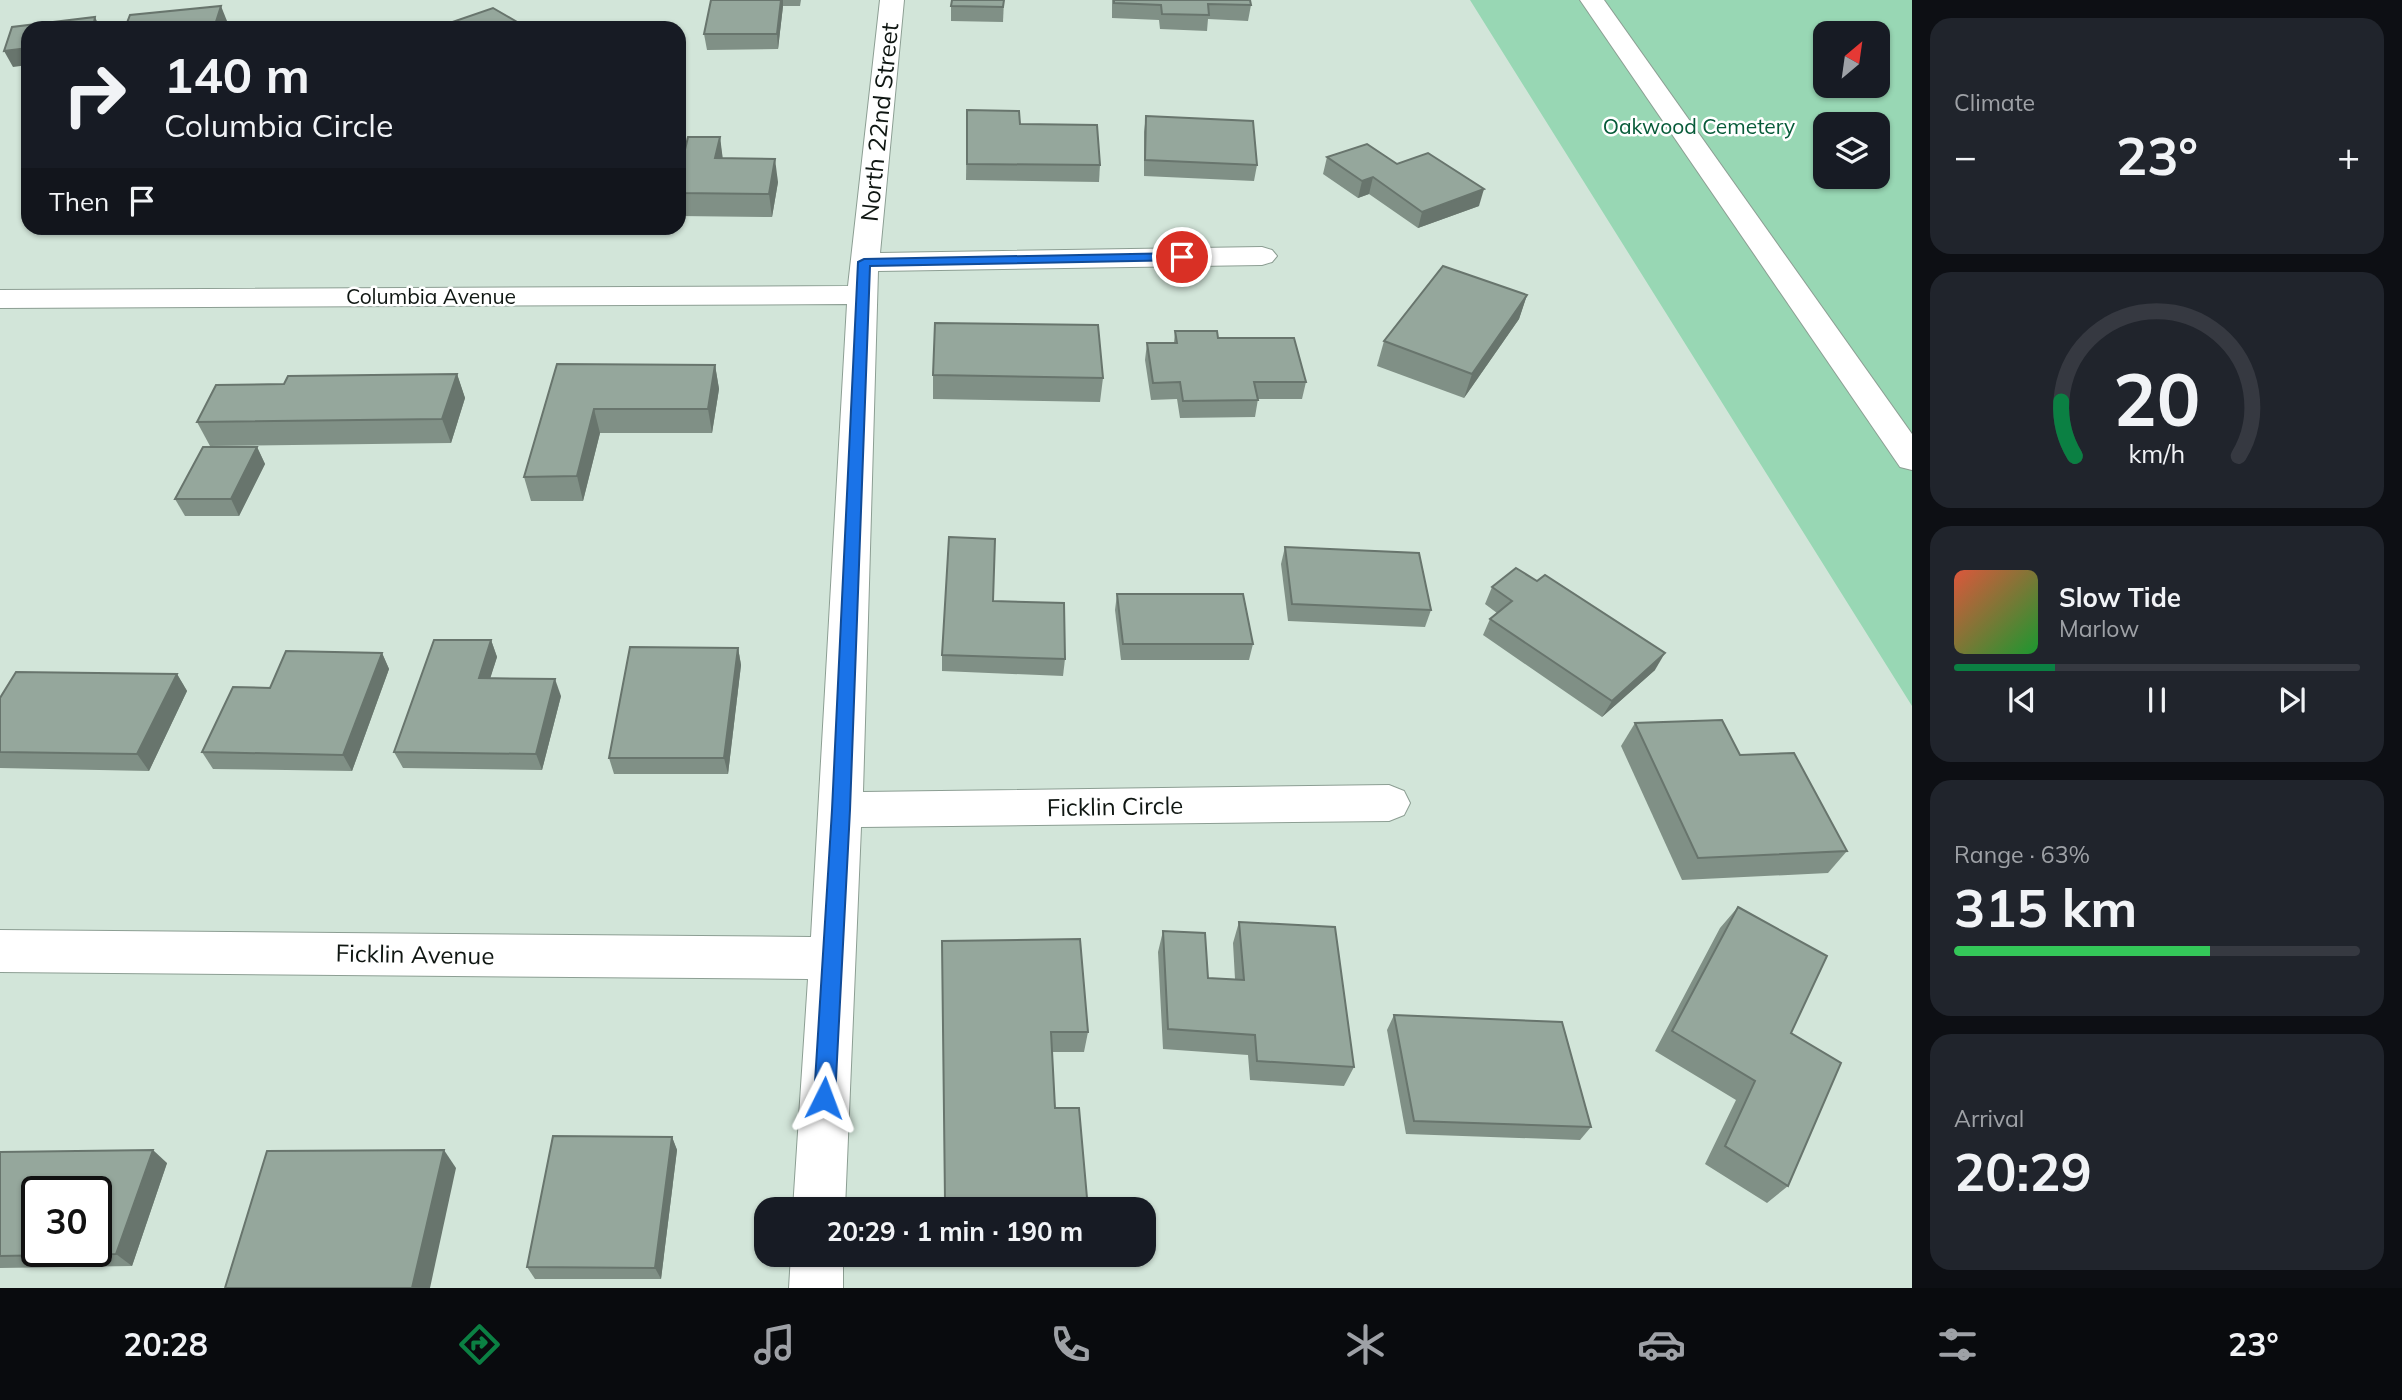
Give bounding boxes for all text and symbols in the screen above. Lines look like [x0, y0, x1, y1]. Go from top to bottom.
street label: North 22nd Street [854, 21, 904, 223]
north arrow [1813, 21, 1890, 98]
map controls [1813, 21, 1890, 189]
text: 140 m [164, 44, 310, 105]
icon: right [49, 49, 140, 140]
text: Climate [1954, 88, 2035, 117]
text: Columbia Circle [164, 105, 393, 145]
button: layers [1813, 112, 1890, 189]
park label: Oakwood Cemetery [1603, 113, 1795, 139]
text: 23° [2116, 123, 2198, 188]
text: − [1954, 132, 1977, 180]
text: + [2337, 132, 2360, 180]
icon: arrive [123, 182, 161, 220]
text: Then [49, 185, 109, 218]
pin [1152, 227, 1212, 287]
icon: arrive [1163, 238, 1201, 276]
street label: Columbia Avenue [346, 283, 516, 309]
text: 20 [2113, 353, 2201, 444]
text: km/h [2129, 438, 2185, 469]
text: Slow Tide [2059, 581, 2181, 614]
text: Marlow [2059, 614, 2139, 643]
icon: previous [2003, 681, 2041, 719]
icon: pause [2138, 681, 2176, 719]
icon: next [2273, 681, 2311, 719]
street label: Ficklin Circle [1046, 790, 1184, 822]
text: Range · 63% [1954, 840, 2090, 869]
text: 315 km [1954, 875, 2137, 940]
street label: Ficklin Avenue [335, 938, 495, 970]
position arrow [787, 1061, 861, 1135]
text: Arrival [1954, 1104, 2024, 1133]
text: 20:29 [1954, 1139, 2092, 1204]
speed limit sign: 30 [21, 1176, 112, 1267]
text: 20:29 · 1 min · 190 m [827, 1215, 1083, 1248]
icon: directions [455, 1320, 504, 1369]
icon: music [750, 1320, 799, 1369]
icon: phone [1046, 1320, 1095, 1369]
icon: climate [1341, 1320, 1390, 1369]
icon: car [1637, 1320, 1686, 1369]
icon: filters [1933, 1320, 1982, 1369]
text: 20:28 [123, 1324, 208, 1364]
text: 23° [2228, 1324, 2279, 1364]

